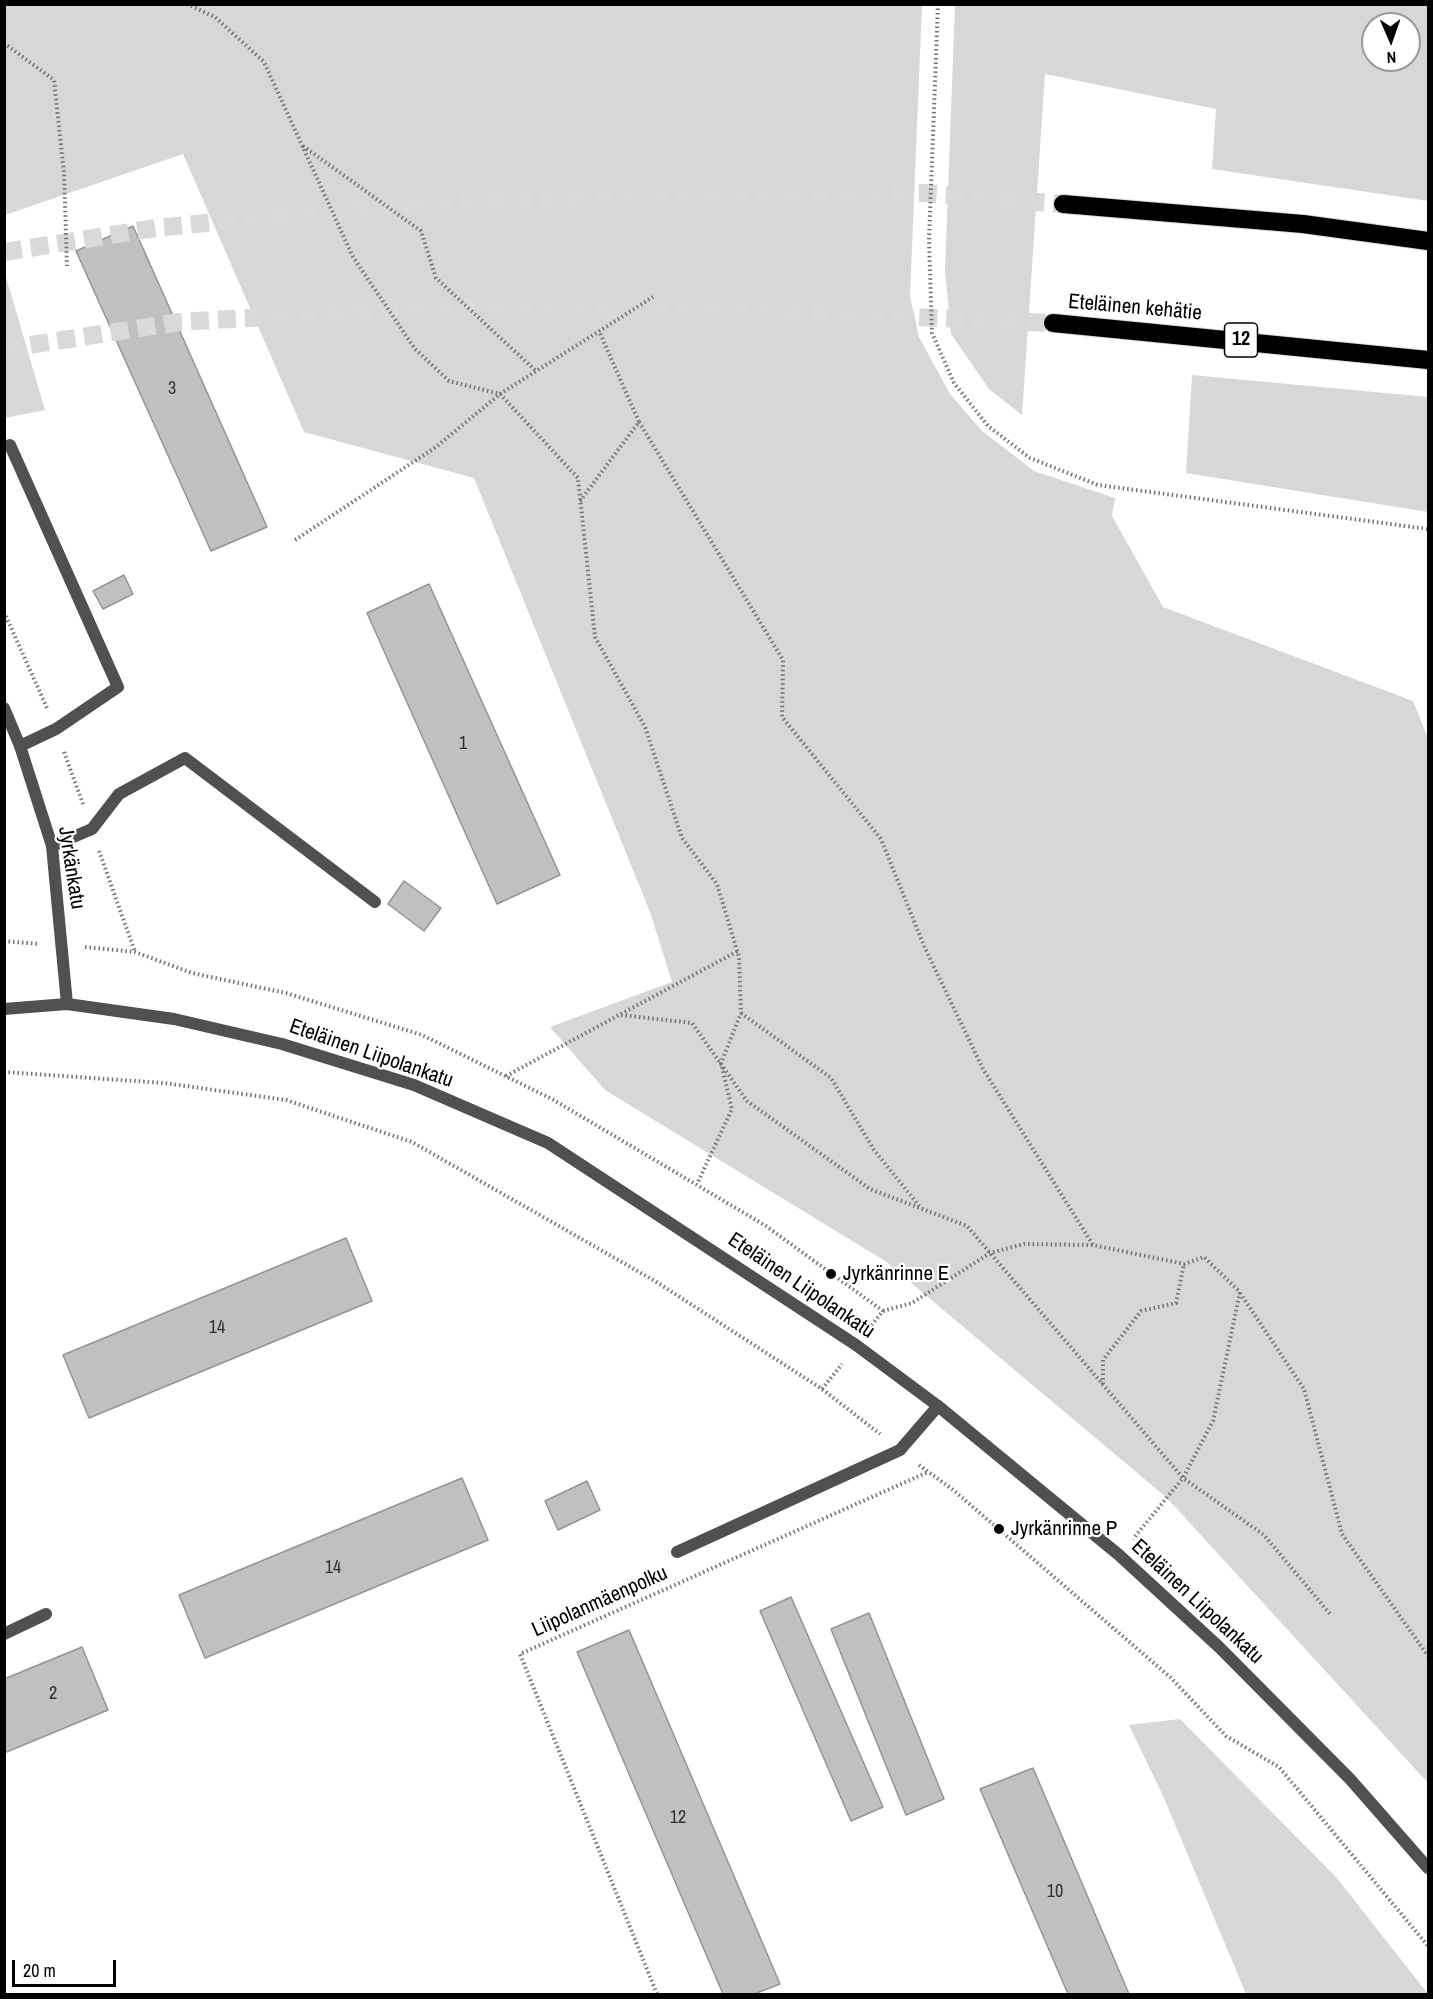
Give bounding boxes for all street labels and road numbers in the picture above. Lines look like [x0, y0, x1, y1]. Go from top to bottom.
street label: Eteläinen kehätie [1067, 290, 1203, 326]
road number: 12 [1224, 323, 1258, 357]
street label: Jyrkänkatu [52, 825, 90, 911]
street label: Eteläinen Liipolankatu [286, 1014, 456, 1094]
street label: Eteläinen Liipolankatu [723, 1228, 879, 1344]
street label: Eteläinen Liipolankatu [1126, 1534, 1268, 1670]
street label: Liipolanmäenpolku [528, 1561, 672, 1643]

